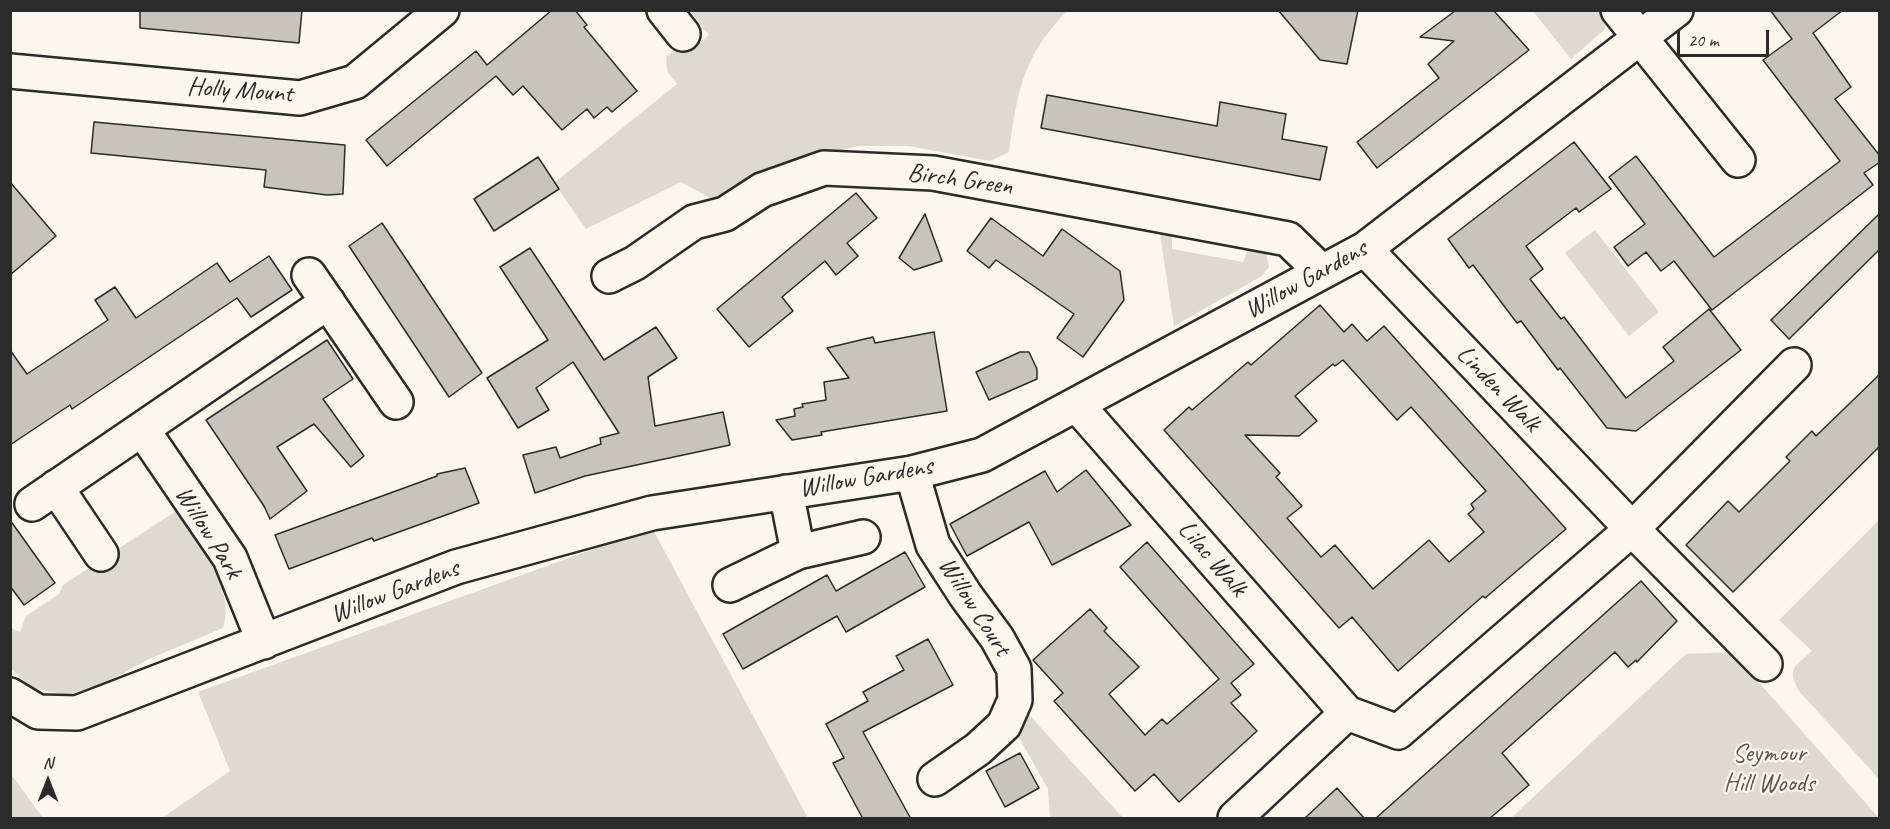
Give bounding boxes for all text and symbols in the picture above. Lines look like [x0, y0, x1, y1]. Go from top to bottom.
scale bar [1680, 18, 1772, 56]
text: 20 m [1688, 29, 1719, 51]
street label: Holly Mount [186, 72, 294, 110]
street label: Birch Green [905, 157, 1015, 203]
street label: Willow Gardens [1240, 234, 1372, 326]
street label: Linden Walk [1449, 339, 1547, 439]
street label: Willow Gardens [797, 451, 935, 505]
street label: Willow Park [167, 481, 249, 585]
street label: Lilac Walk [1171, 515, 1253, 603]
street label: Willow Court [931, 552, 1017, 662]
street label: Willow Gardens [327, 553, 463, 631]
park label: Seymour Hill Woods [1724, 738, 1814, 800]
north arrow [18, 751, 78, 811]
text: N [43, 753, 53, 773]

